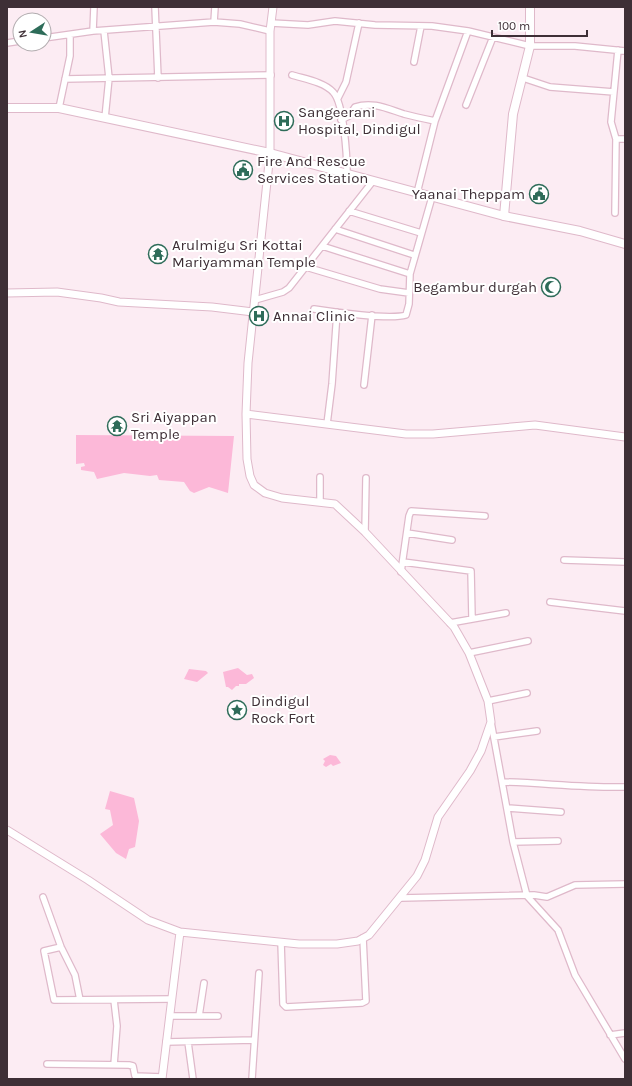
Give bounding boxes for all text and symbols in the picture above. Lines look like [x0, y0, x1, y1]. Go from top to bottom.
north arrow [12, 12, 52, 52]
scale bar [492, 12, 587, 38]
text: 100 m [498, 19, 530, 33]
text: N [16, 29, 30, 39]
place label: Sangeerani Hospital, Dindigul [298, 103, 421, 138]
hospital icon: Sangeerani Hospital, Dindigul [273, 110, 295, 132]
place label: Fire And Rescue Services Station [257, 152, 368, 187]
public building icon: Fire And Rescue Services Station [232, 159, 254, 181]
public building icon: Yaanai Theppam [528, 183, 550, 205]
place label: Yaanai Theppam [412, 185, 525, 203]
place label: Arulmigu Sri Kottai Mariyamman Temple [172, 236, 316, 271]
temple icon: Arulmigu Sri Kottai Mariyamman Temple [147, 243, 169, 265]
mosque icon: Begambur durgah [540, 276, 562, 298]
place label: Begambur durgah [413, 278, 537, 296]
hospital icon: Annai Clinic [248, 305, 270, 327]
place label: Annai Clinic [273, 307, 355, 325]
place label: Sri Aiyappan Temple [131, 408, 217, 443]
temple icon: Sri Aiyappan Temple [106, 415, 128, 437]
place label: Dindigul Rock Fort [251, 692, 315, 727]
place icon: Dindigul Rock Fort [226, 699, 248, 721]

